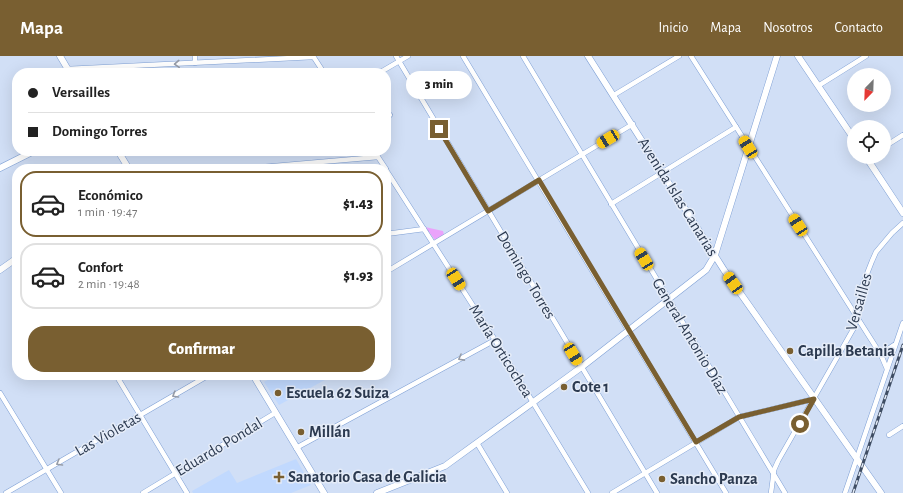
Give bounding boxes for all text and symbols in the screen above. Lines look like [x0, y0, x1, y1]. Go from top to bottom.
text: Mapa [20, 19, 63, 38]
text: Inicio [658, 21, 688, 35]
text: Mapa [710, 21, 741, 35]
text: Nosotros [763, 21, 813, 35]
text: Contacto [835, 21, 883, 35]
one-way arrow [173, 59, 180, 68]
north arrow [847, 68, 891, 112]
map controls [847, 68, 891, 164]
callout: 3 min [406, 71, 472, 99]
text: 3 min [425, 78, 453, 91]
text: Versailles [52, 85, 110, 100]
route end [430, 120, 448, 138]
button: locate [847, 120, 891, 164]
text: Domingo Torres [52, 124, 147, 139]
car [595, 128, 621, 150]
car [737, 134, 759, 160]
street label: Avenida Islas Canarias [635, 135, 721, 259]
icon: car [30, 186, 66, 222]
text: Económico [78, 188, 143, 203]
text: $1.43 [343, 196, 373, 211]
text: 1 min · 19:47 [78, 206, 137, 219]
car [786, 212, 810, 238]
street label: Domingo Torres [494, 228, 558, 322]
car [633, 246, 655, 272]
icon: car [30, 258, 66, 294]
text: Confort [78, 260, 123, 275]
car [444, 266, 468, 292]
text: $1.93 [343, 268, 373, 283]
car [721, 270, 745, 296]
street label: Versailles [843, 271, 875, 333]
street label: General Antonio Díaz [649, 275, 731, 397]
text: 2 min · 19:48 [78, 278, 140, 291]
street label: María Orticochea [466, 302, 536, 400]
button: Confirmar [28, 326, 375, 372]
car [562, 341, 584, 367]
place label: Capilla Betania [798, 343, 895, 359]
marker: Capilla Betania [785, 346, 795, 356]
one-way arrow [457, 354, 465, 361]
place label: Cote 1 [572, 379, 609, 395]
marker: Cote 1 [559, 382, 569, 392]
place label: Escuela 62 Suiza [286, 385, 390, 401]
marker: Escuela 62 Suiza [273, 388, 283, 398]
one-way arrow [172, 390, 179, 397]
street label: Las Violetas [72, 409, 144, 459]
street label: Eduardo Pondal [173, 415, 265, 479]
route start [791, 415, 809, 433]
place label: Millán [309, 424, 350, 440]
marker: Millán [296, 427, 306, 437]
one-way arrow [56, 458, 63, 465]
place label: Sanatorio Casa de Galicia [288, 469, 447, 485]
marker: Sanatorio Casa de Galicia [273, 471, 285, 483]
place label: Sancho Panza [670, 471, 758, 487]
marker: Sancho Panza [657, 474, 667, 484]

